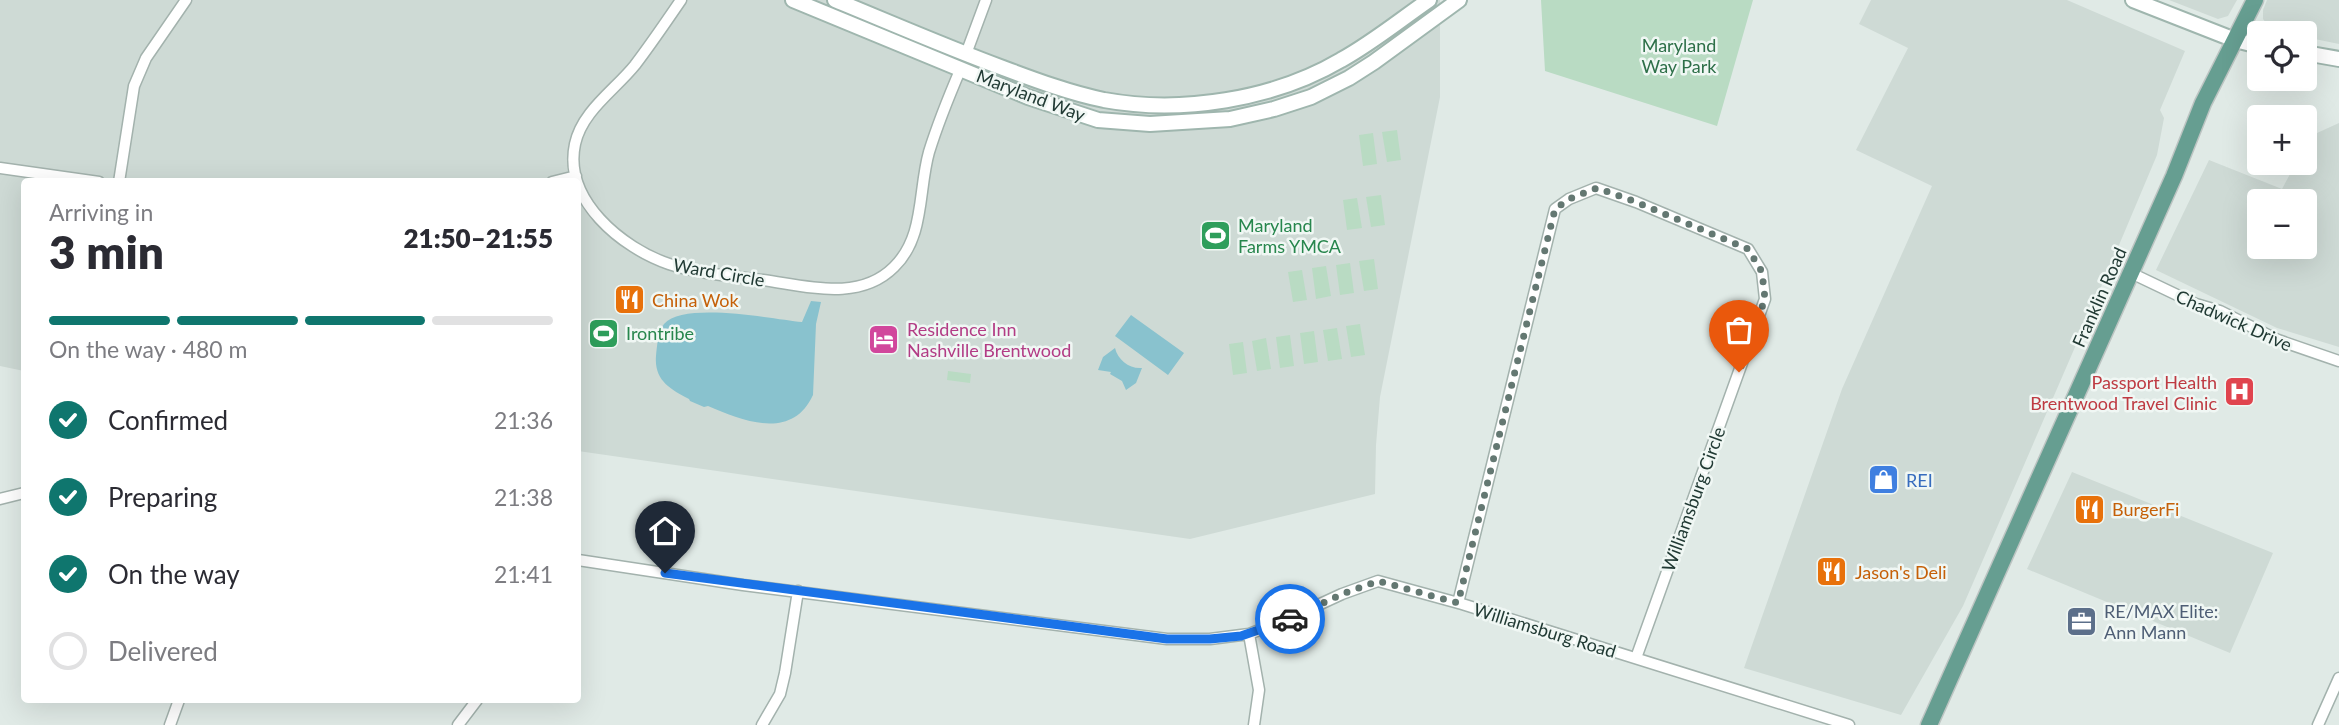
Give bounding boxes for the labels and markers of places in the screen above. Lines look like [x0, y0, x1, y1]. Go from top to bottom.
place label: Maryland Farms YMCA [1238, 214, 1342, 257]
sports icon: Maryland Farms YMCA [1198, 218, 1232, 252]
restaurant icon: China Wok [612, 283, 646, 317]
place label: China Wok [652, 289, 740, 311]
pin [1709, 300, 1769, 372]
sports icon: Irontribe [586, 316, 620, 350]
place label: Residence Inn Nashville Brentwood [907, 318, 1071, 361]
place label: Irontribe [626, 322, 694, 344]
hotel icon: Residence Inn Nashville Brentwood [867, 322, 901, 356]
place label: Passport Health Brentwood Travel Clinic [2030, 371, 2217, 414]
hospital icon: Passport Health Brentwood Travel Clinic [2223, 375, 2257, 409]
shop icon: REI [1866, 463, 1900, 497]
place label: REI [1906, 469, 1933, 491]
restaurant icon: BurgerFi [2072, 492, 2106, 526]
place label: BurgerFi [2112, 498, 2179, 520]
pin [635, 501, 695, 573]
restaurant icon: Jason's Deli [1815, 555, 1849, 589]
place label: Jason's Deli [1855, 561, 1947, 583]
place label: RE/MAX Elite: Ann Mann [2104, 600, 2218, 643]
office icon: RE/MAX Elite: Ann Mann [2064, 604, 2098, 638]

